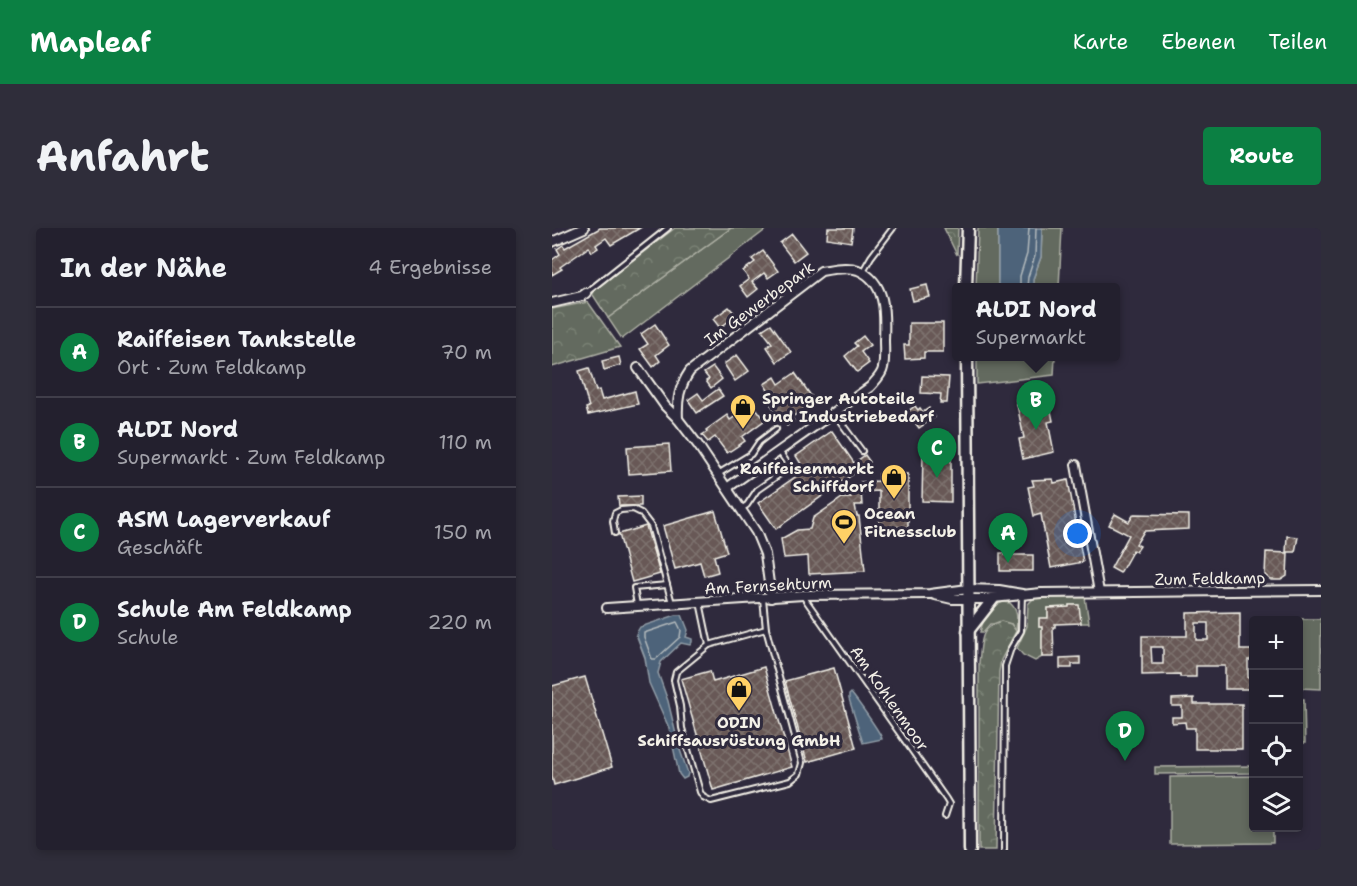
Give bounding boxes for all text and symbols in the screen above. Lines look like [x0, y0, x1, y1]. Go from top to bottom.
text: Mapleaf [30, 23, 151, 61]
text: Karte [1073, 28, 1128, 56]
text: Ebenen [1161, 28, 1236, 56]
text: Teilen [1269, 28, 1327, 56]
button: Route [1203, 127, 1321, 185]
text: Anfahrt [36, 128, 209, 184]
text: In der Nähe [60, 250, 227, 285]
text: 4 Ergebnisse [368, 254, 492, 280]
street label: Im Gewerbepark [700, 256, 819, 351]
popup [952, 283, 1120, 361]
text: ALDI Nord [975, 295, 1097, 324]
text: Supermarkt [975, 324, 1086, 350]
text: Raiffeisen Tankstelle [117, 325, 356, 354]
text: A [72, 339, 87, 365]
text: 70 m [440, 339, 492, 365]
text: Ort · Zum Feldkamp [117, 354, 307, 380]
pin: B [1016, 380, 1056, 430]
place label: Springer Autoteile und Industriebedarf [762, 388, 935, 427]
shop icon: Springer Autoteile und Industriebedarf [728, 392, 758, 430]
text: ALDI Nord [117, 415, 238, 444]
pin: C [918, 428, 956, 478]
text: B [73, 429, 86, 455]
text: 110 m [438, 429, 492, 455]
text: Supermarkt · Zum Feldkamp [117, 444, 386, 470]
place label: Raiffeisenmarkt Schiffdorf [740, 458, 875, 497]
shop icon: Raiffeisenmarkt Schiffdorf [879, 462, 909, 500]
place label: Ocean Fitnessclub [864, 503, 957, 542]
text: ASM Lagerverkauf [117, 505, 331, 534]
sports icon: Ocean Fitnessclub [829, 507, 859, 545]
pin: A [988, 514, 1028, 563]
text: C [73, 519, 86, 545]
text: 150 m [434, 519, 492, 545]
your location [1063, 519, 1092, 548]
text: Geschäft [117, 534, 203, 560]
street label: Zum Feldkamp [1154, 567, 1266, 590]
street label: Am Fernsehturm [704, 572, 832, 599]
text: Schule Am Feldkamp [117, 595, 352, 624]
text: D [72, 609, 87, 635]
text: 220 m [428, 609, 492, 635]
map controls [1249, 616, 1303, 832]
button: + [1249, 616, 1303, 670]
text: Schule [117, 624, 179, 650]
street label: Am Kohlenmoor [846, 642, 934, 755]
button: − [1249, 670, 1303, 724]
shop icon: ODIN Schiffsausrüstung GmbH [724, 674, 754, 712]
place label: ODIN Schiffsausrüstung GmbH [638, 712, 840, 751]
pin: D [1106, 712, 1144, 761]
button: locate [1249, 724, 1303, 778]
button: layers [1249, 778, 1303, 832]

